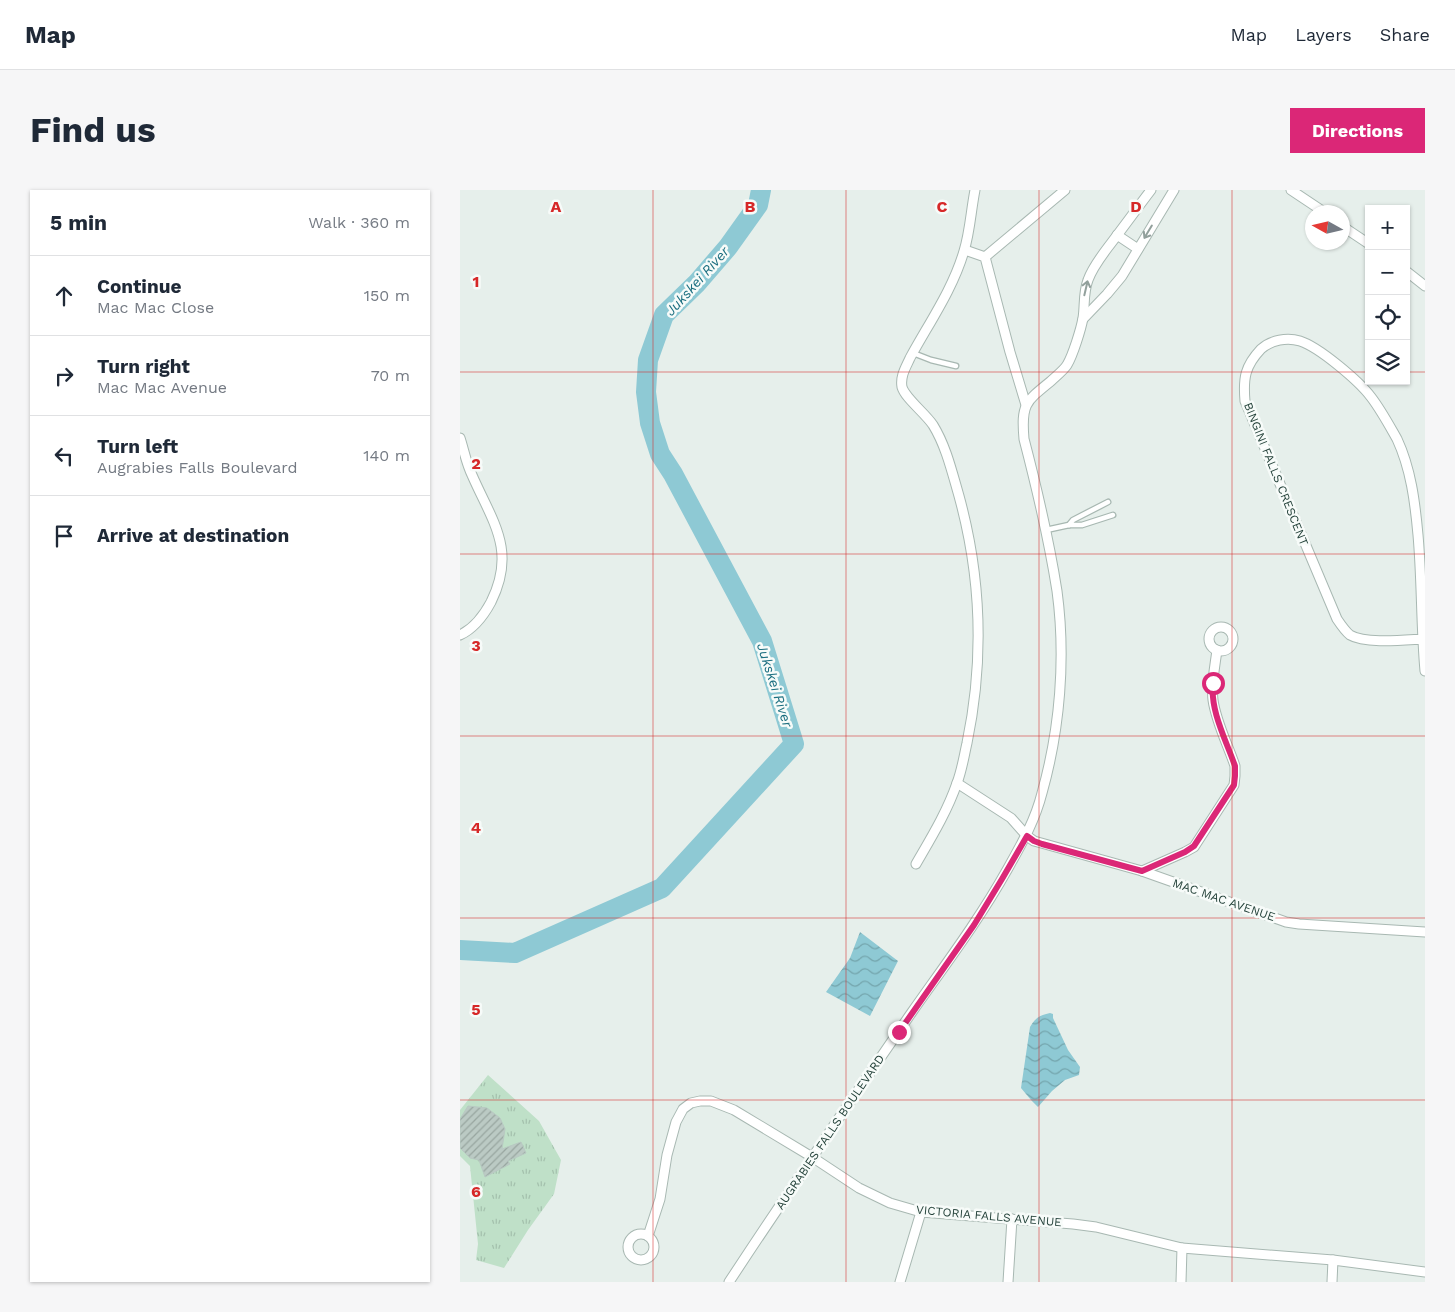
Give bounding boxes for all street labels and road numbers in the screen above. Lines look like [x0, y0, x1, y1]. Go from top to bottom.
street label: BINGINI FALLS CRESCENT [1241, 400, 1311, 548]
street label: MAC MAC AVENUE [1171, 876, 1277, 924]
street label: AUGRABIES FALLS BOULEVARD [773, 1052, 887, 1212]
street label: VICTORIA FALLS AVENUE [916, 1203, 1063, 1229]

